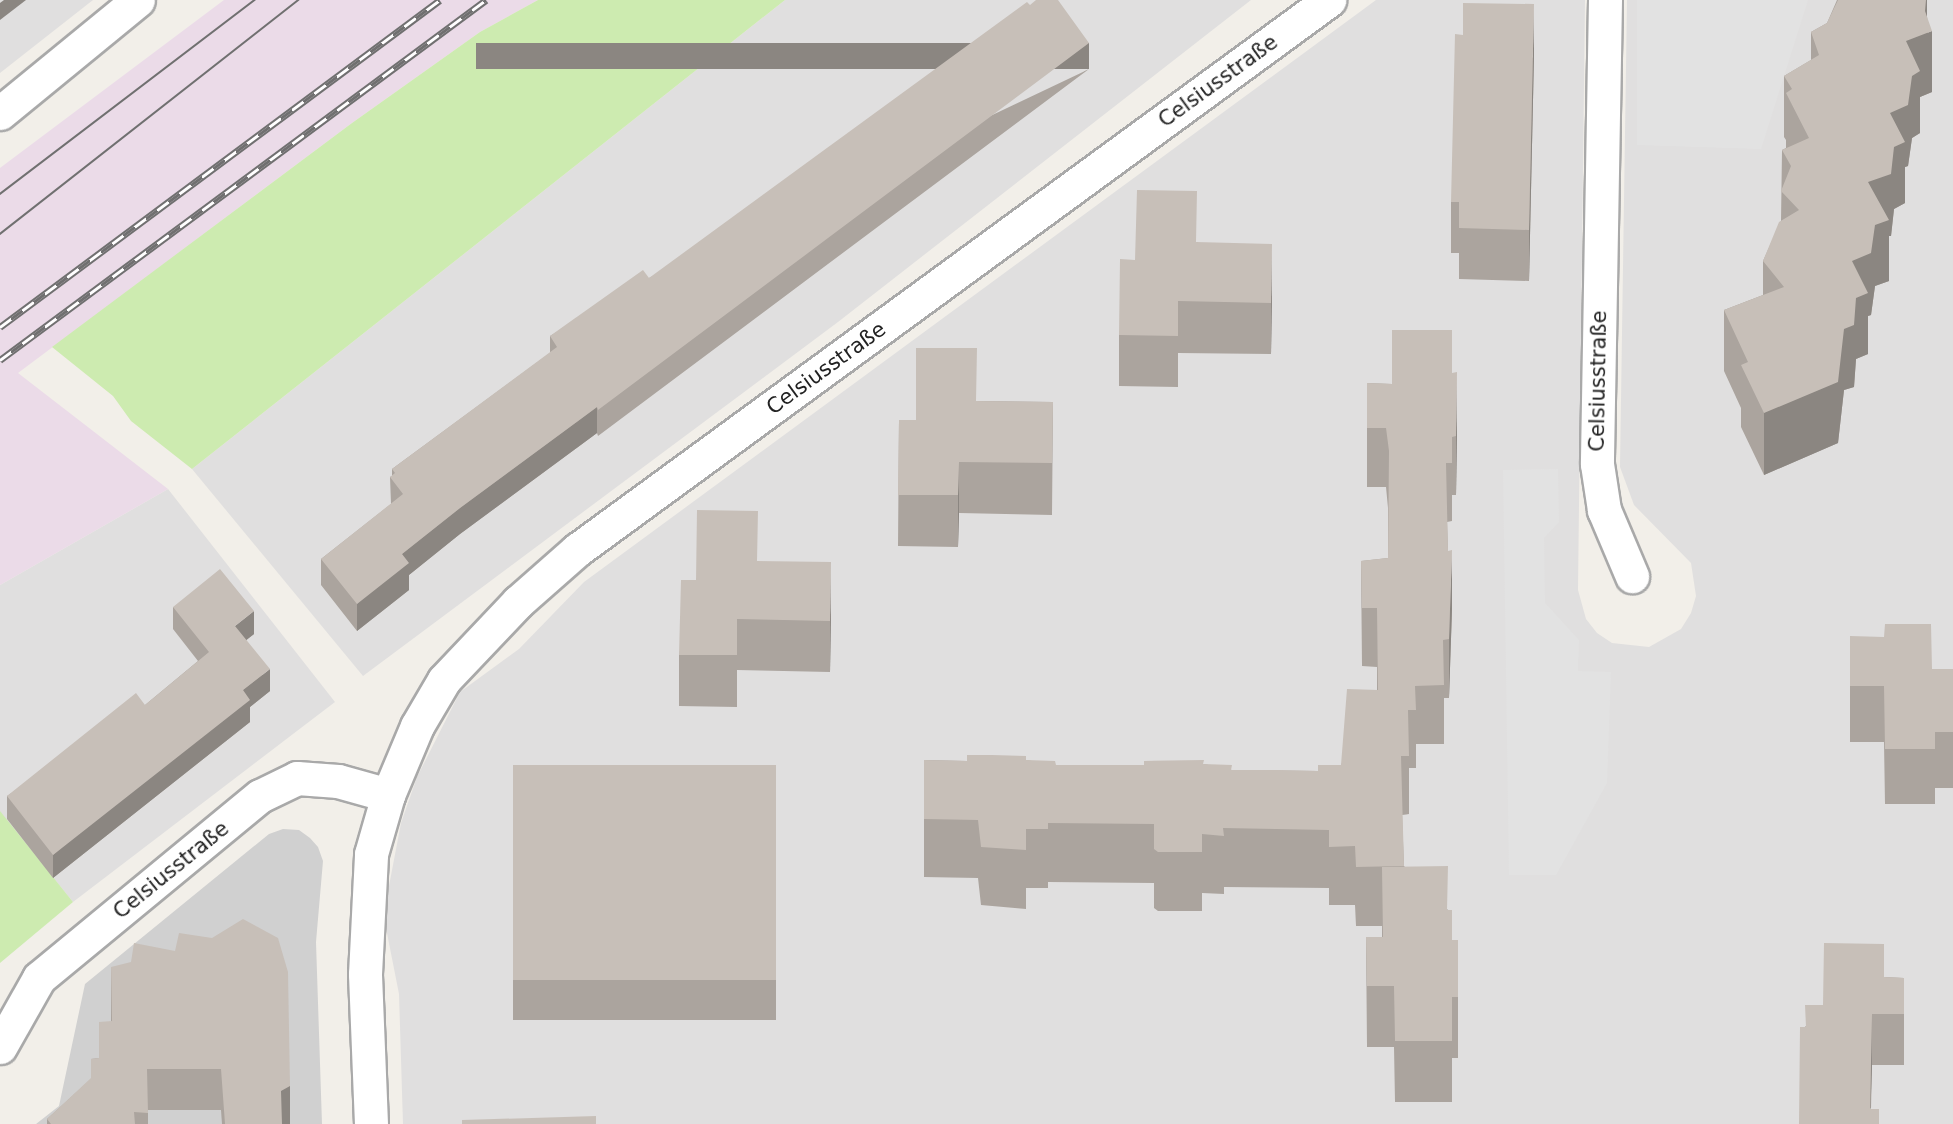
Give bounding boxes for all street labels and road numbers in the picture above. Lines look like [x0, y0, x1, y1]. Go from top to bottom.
street label: Celsiusstraße [1153, 29, 1283, 133]
street label: Celsiusstraße [1584, 310, 1612, 452]
street label: Celsiusstraße [761, 316, 891, 420]
street label: Celsiusstraße [108, 816, 234, 924]

